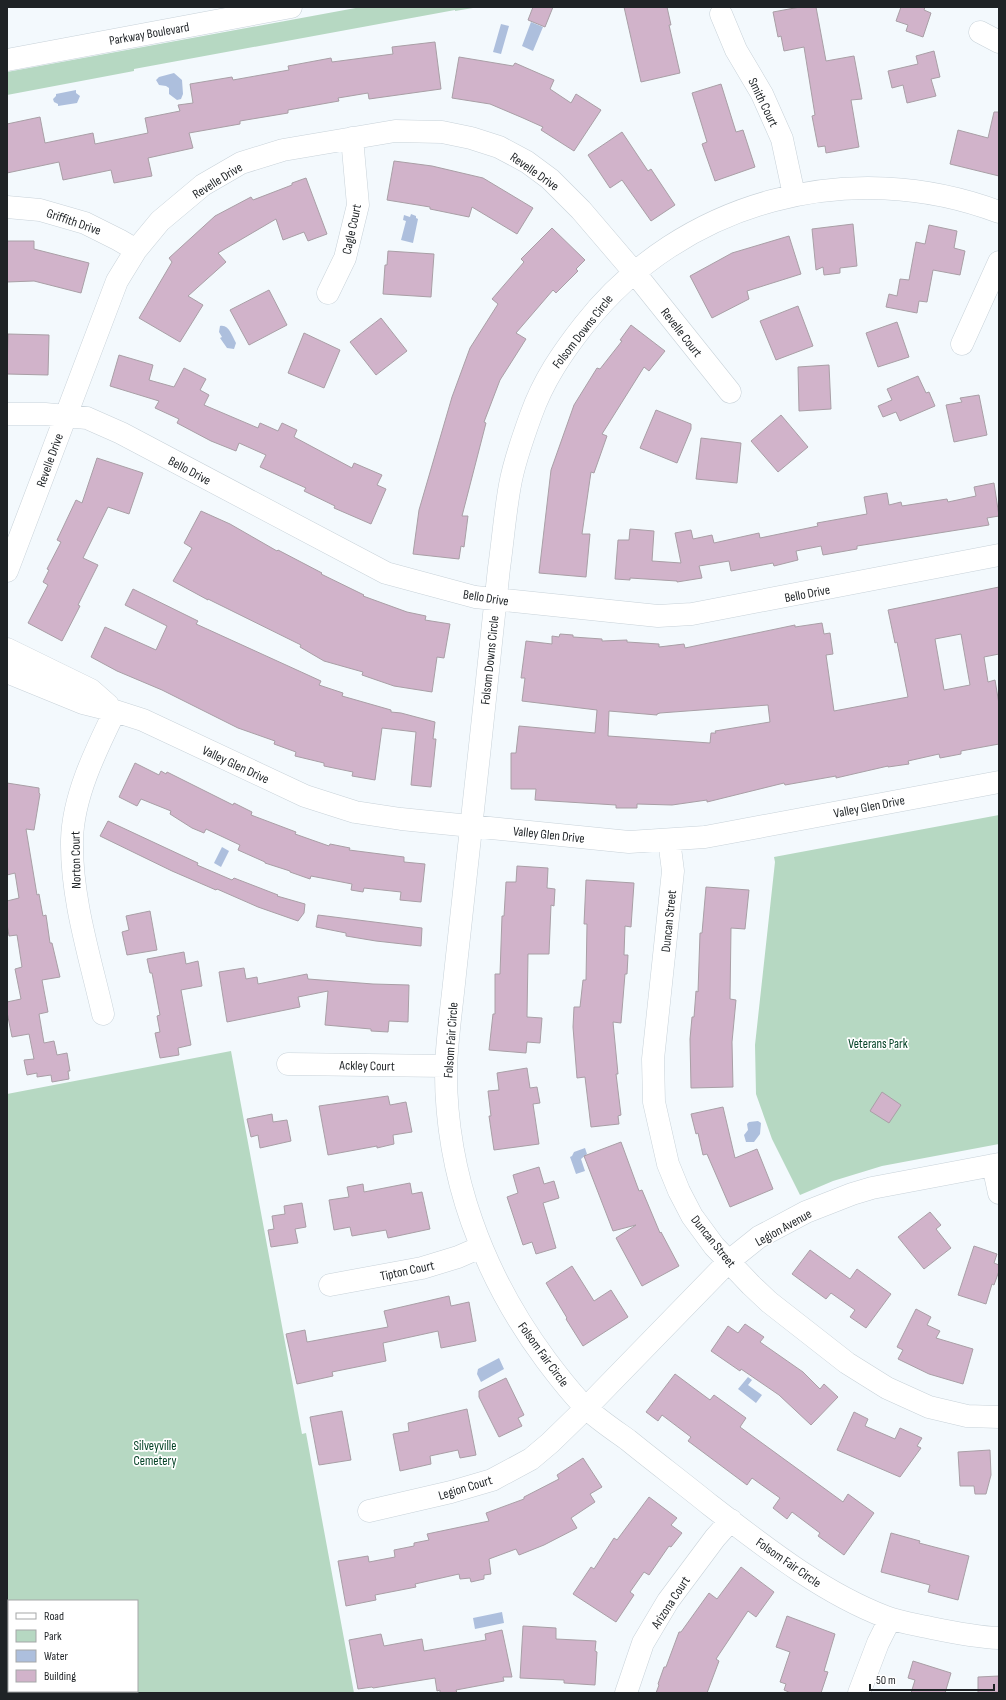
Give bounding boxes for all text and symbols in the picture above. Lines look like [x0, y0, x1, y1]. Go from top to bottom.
street label: Parkway Boulevard [108, 19, 191, 49]
street label: Smith Court [744, 75, 782, 130]
street label: Revelle Drive [507, 149, 562, 194]
street label: Revelle Drive [190, 159, 246, 202]
street label: Cagle Court [339, 203, 365, 256]
street label: Griffith Drive [44, 205, 103, 239]
street label: Folsom Downs Circle [549, 291, 617, 372]
street label: Revelle Court [657, 305, 705, 360]
street label: Revelle Drive [33, 431, 67, 489]
street label: Bello Drive [165, 453, 214, 489]
street label: Bello Drive [783, 582, 831, 606]
street label: Bello Drive [462, 586, 510, 609]
street label: Folsom Downs Circle [477, 615, 503, 705]
street label: Valley Glen Drive [200, 742, 272, 787]
street label: Valley Glen Drive [832, 792, 906, 822]
street label: Valley Glen Drive [512, 823, 586, 847]
street label: Norton Court [67, 831, 85, 889]
street label: Duncan Street [658, 889, 680, 953]
street label: Folsom Fair Circle [440, 1002, 462, 1079]
park label: Veterans Park [848, 1036, 908, 1052]
street label: Ackley Court [338, 1057, 395, 1074]
street label: Legion Avenue [752, 1206, 815, 1250]
street label: Duncan Street [687, 1212, 739, 1271]
street label: Tipton Court [379, 1257, 436, 1285]
street label: Folsom Fair Circle [514, 1319, 572, 1390]
park label: Silveyville Cemetery [134, 1438, 177, 1469]
street label: Legion Court [436, 1472, 494, 1504]
street label: Folsom Fair Circle [753, 1534, 824, 1591]
street label: Arizona Court [647, 1573, 694, 1633]
legend [8, 1600, 138, 1692]
text: Road [44, 1609, 64, 1624]
text: Park [44, 1629, 62, 1644]
text: Water [44, 1649, 68, 1664]
scale bar [870, 1666, 994, 1692]
text: Building [44, 1669, 76, 1684]
text: 50 m [876, 1673, 896, 1688]

